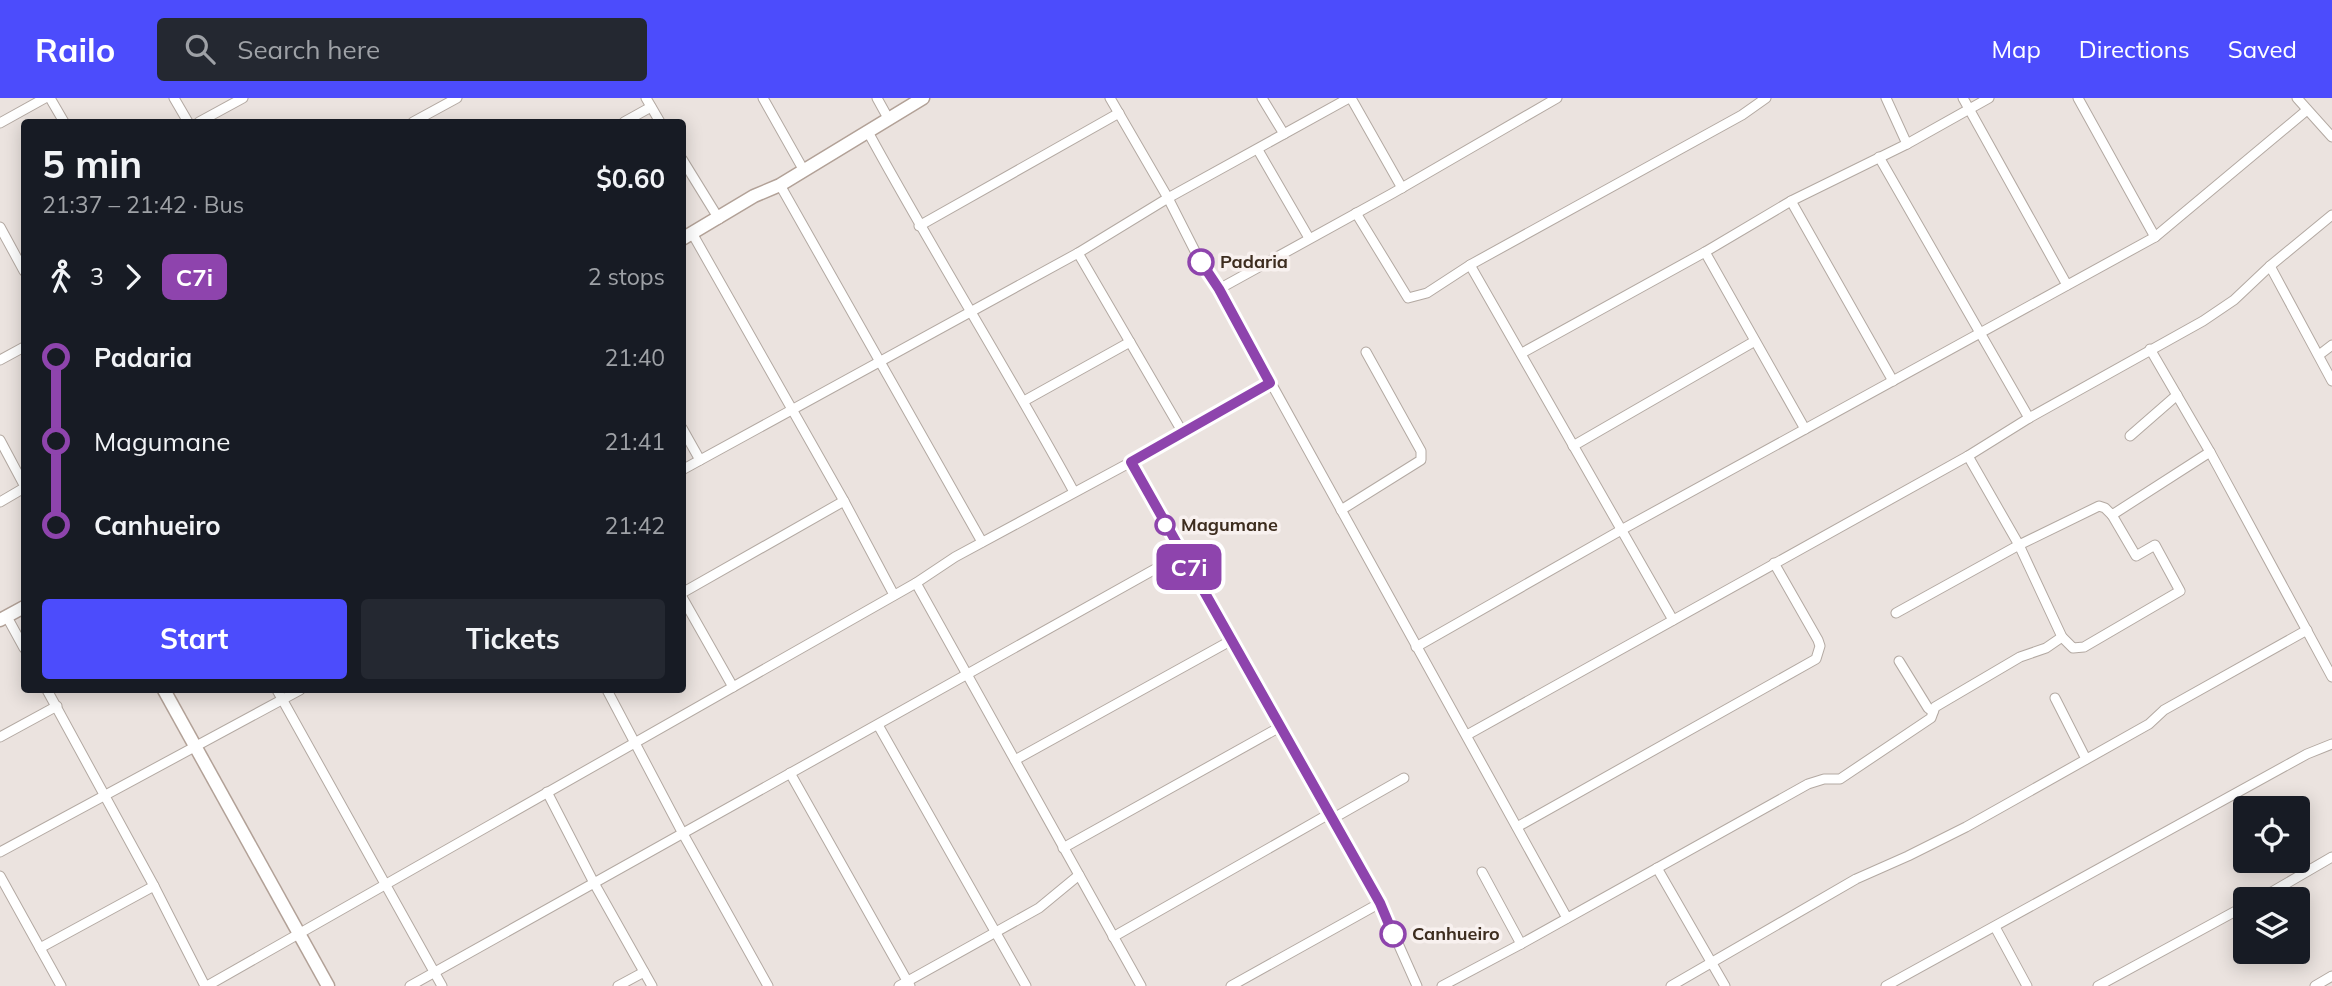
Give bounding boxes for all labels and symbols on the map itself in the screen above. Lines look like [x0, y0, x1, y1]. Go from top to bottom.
marker: Padaria [1188, 249, 1214, 275]
place label: Padaria [1220, 250, 1288, 273]
place label: Magumane [1181, 513, 1278, 536]
marker: Magumane [1155, 515, 1175, 535]
line badge: C7i [1149, 544, 1229, 590]
marker: Canhueiro [1380, 921, 1406, 947]
place label: Canhueiro [1412, 922, 1500, 945]

